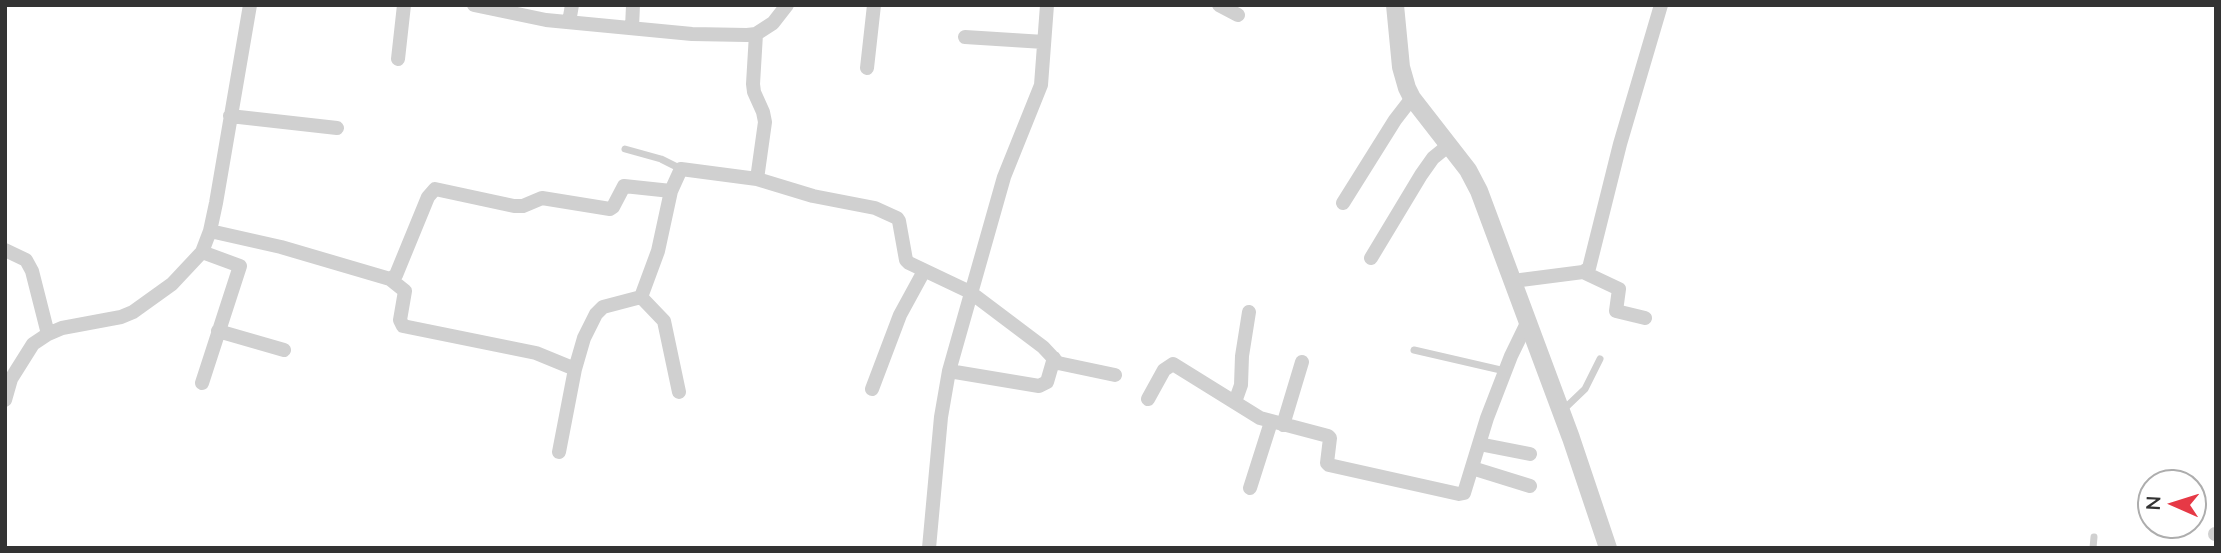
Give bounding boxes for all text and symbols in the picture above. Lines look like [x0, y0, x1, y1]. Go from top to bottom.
north arrow [2137, 469, 2207, 539]
text: N [2141, 495, 2164, 511]

